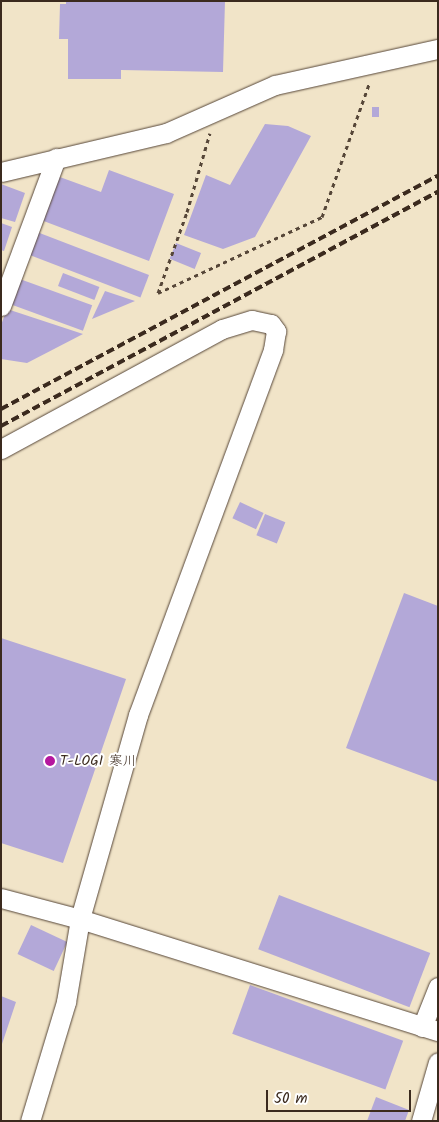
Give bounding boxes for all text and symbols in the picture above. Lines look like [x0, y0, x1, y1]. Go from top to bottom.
place label: T-LOGI 寒川 [60, 753, 137, 769]
marker: T-LOGI 寒川 [44, 755, 56, 767]
scale bar [269, 1080, 414, 1112]
text: 50 m [274, 1087, 308, 1111]

